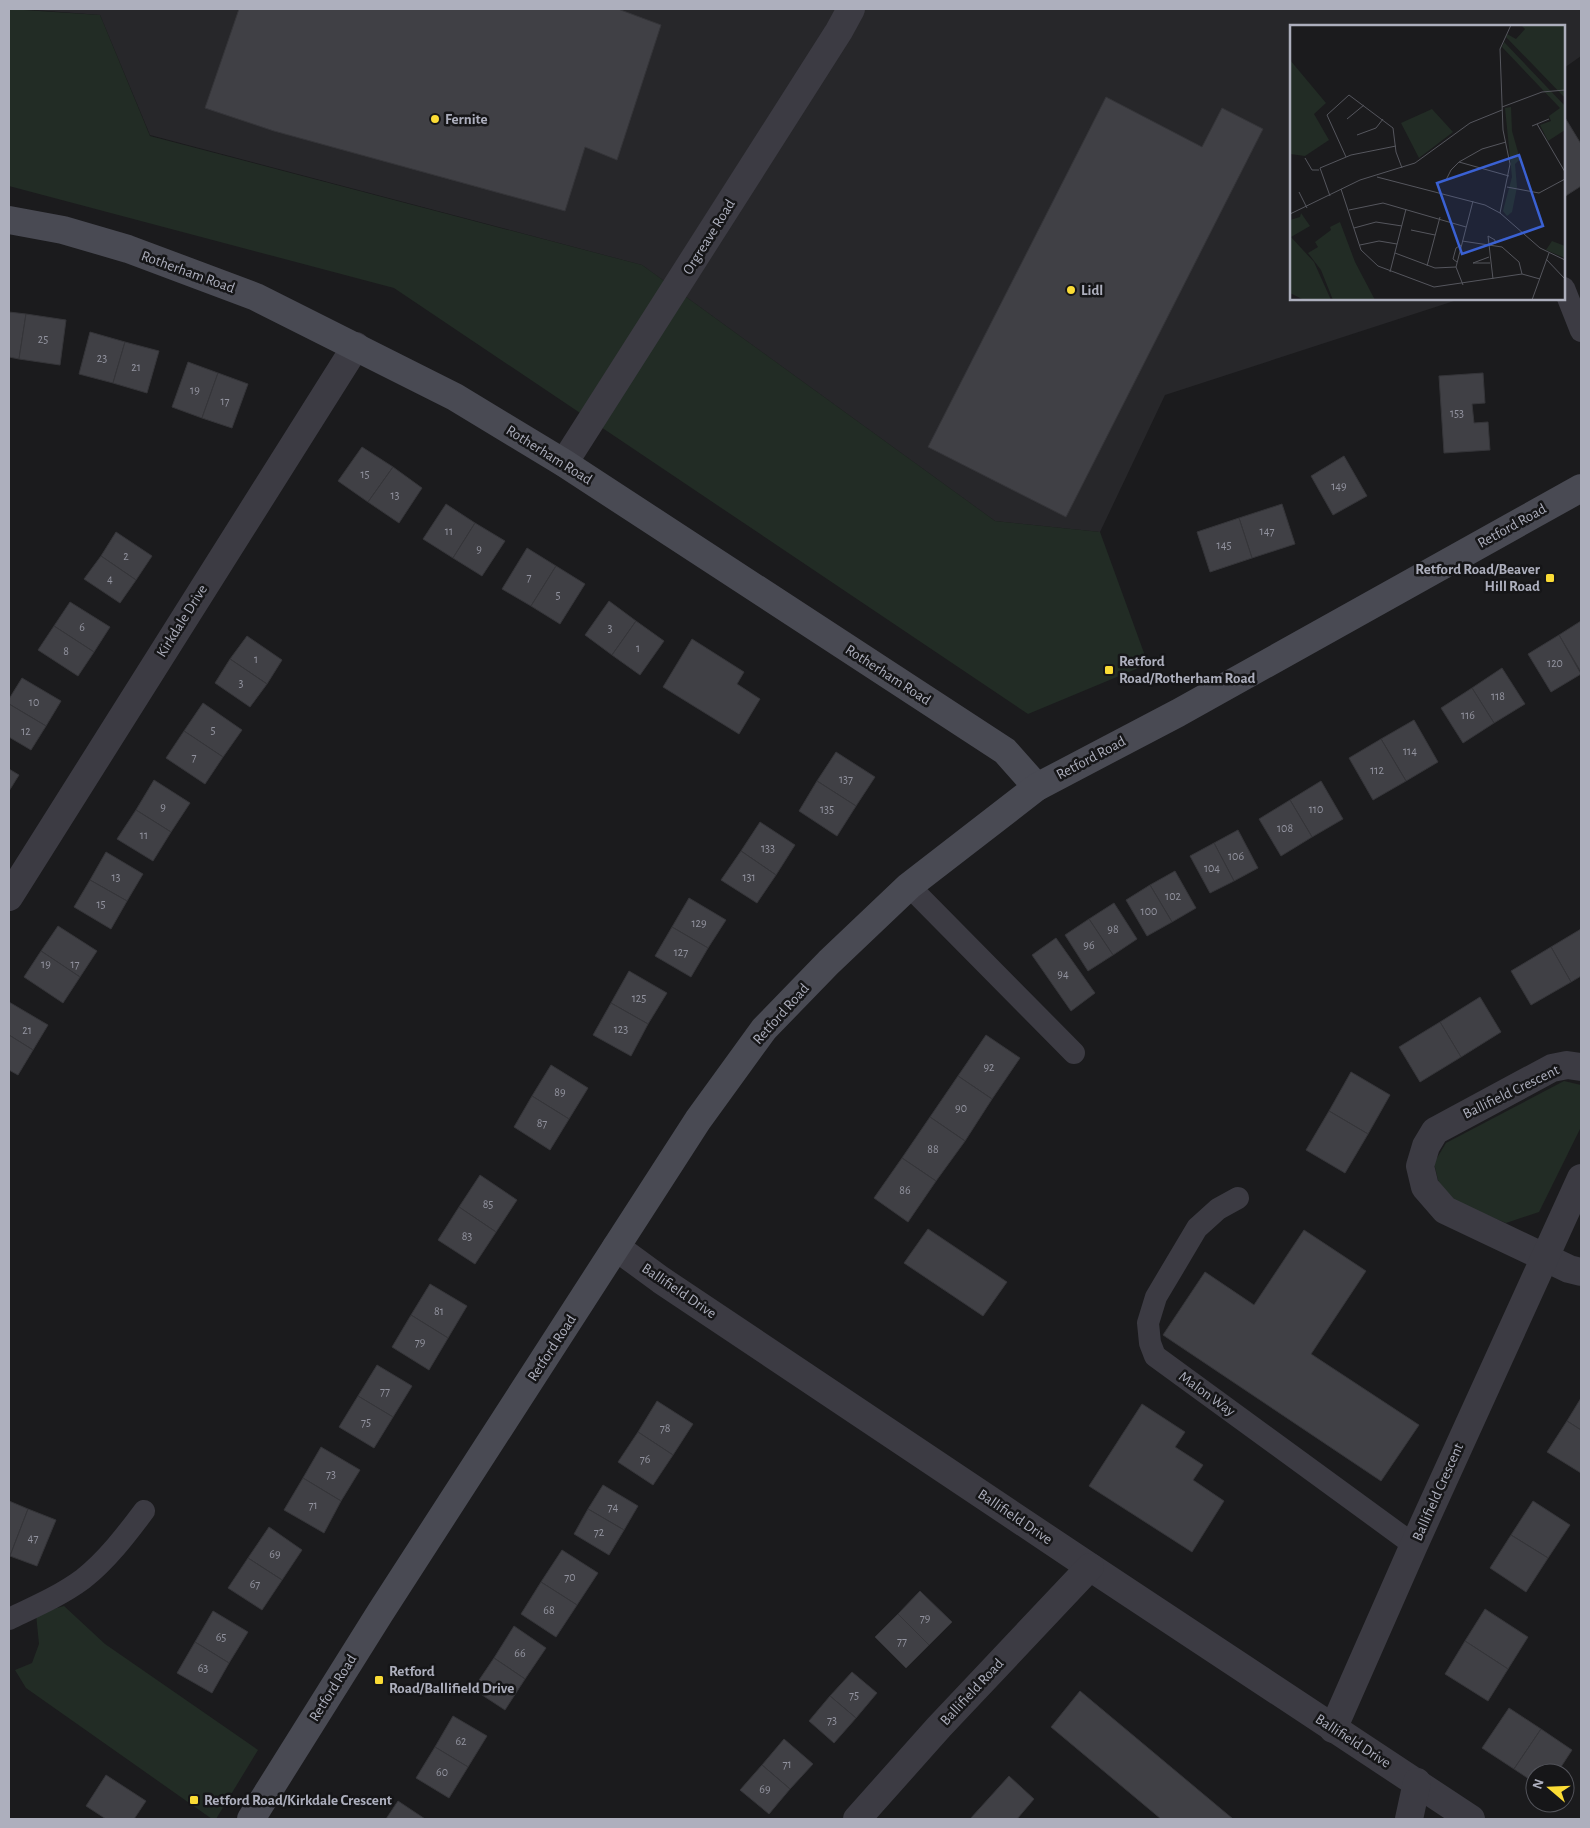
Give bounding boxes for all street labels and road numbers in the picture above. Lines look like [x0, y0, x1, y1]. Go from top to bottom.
street label: Orgreave Road [680, 197, 738, 277]
street label: Rotherham Road [139, 248, 237, 296]
street label: Rotherham Road [503, 423, 595, 488]
street label: Retford Road [1475, 501, 1549, 551]
street label: Kirkdale Drive [154, 582, 210, 660]
street label: Rotherham Road [843, 642, 934, 708]
street label: Retford Road [1054, 733, 1128, 782]
street label: Retford Road [750, 981, 812, 1047]
street label: Ballifield Crescent [1460, 1062, 1562, 1122]
street label: Ballifield Drive [639, 1261, 719, 1321]
street label: Retford Road [525, 1312, 579, 1384]
street label: Malon Way [1176, 1369, 1238, 1420]
street label: Ballifield Crescent [1410, 1441, 1466, 1543]
street label: Ballifield Drive [975, 1487, 1055, 1547]
street label: Retford Road [307, 1652, 360, 1724]
street label: Ballifield Road [938, 1656, 1007, 1728]
street label: Ballifield Drive [1313, 1711, 1393, 1771]

